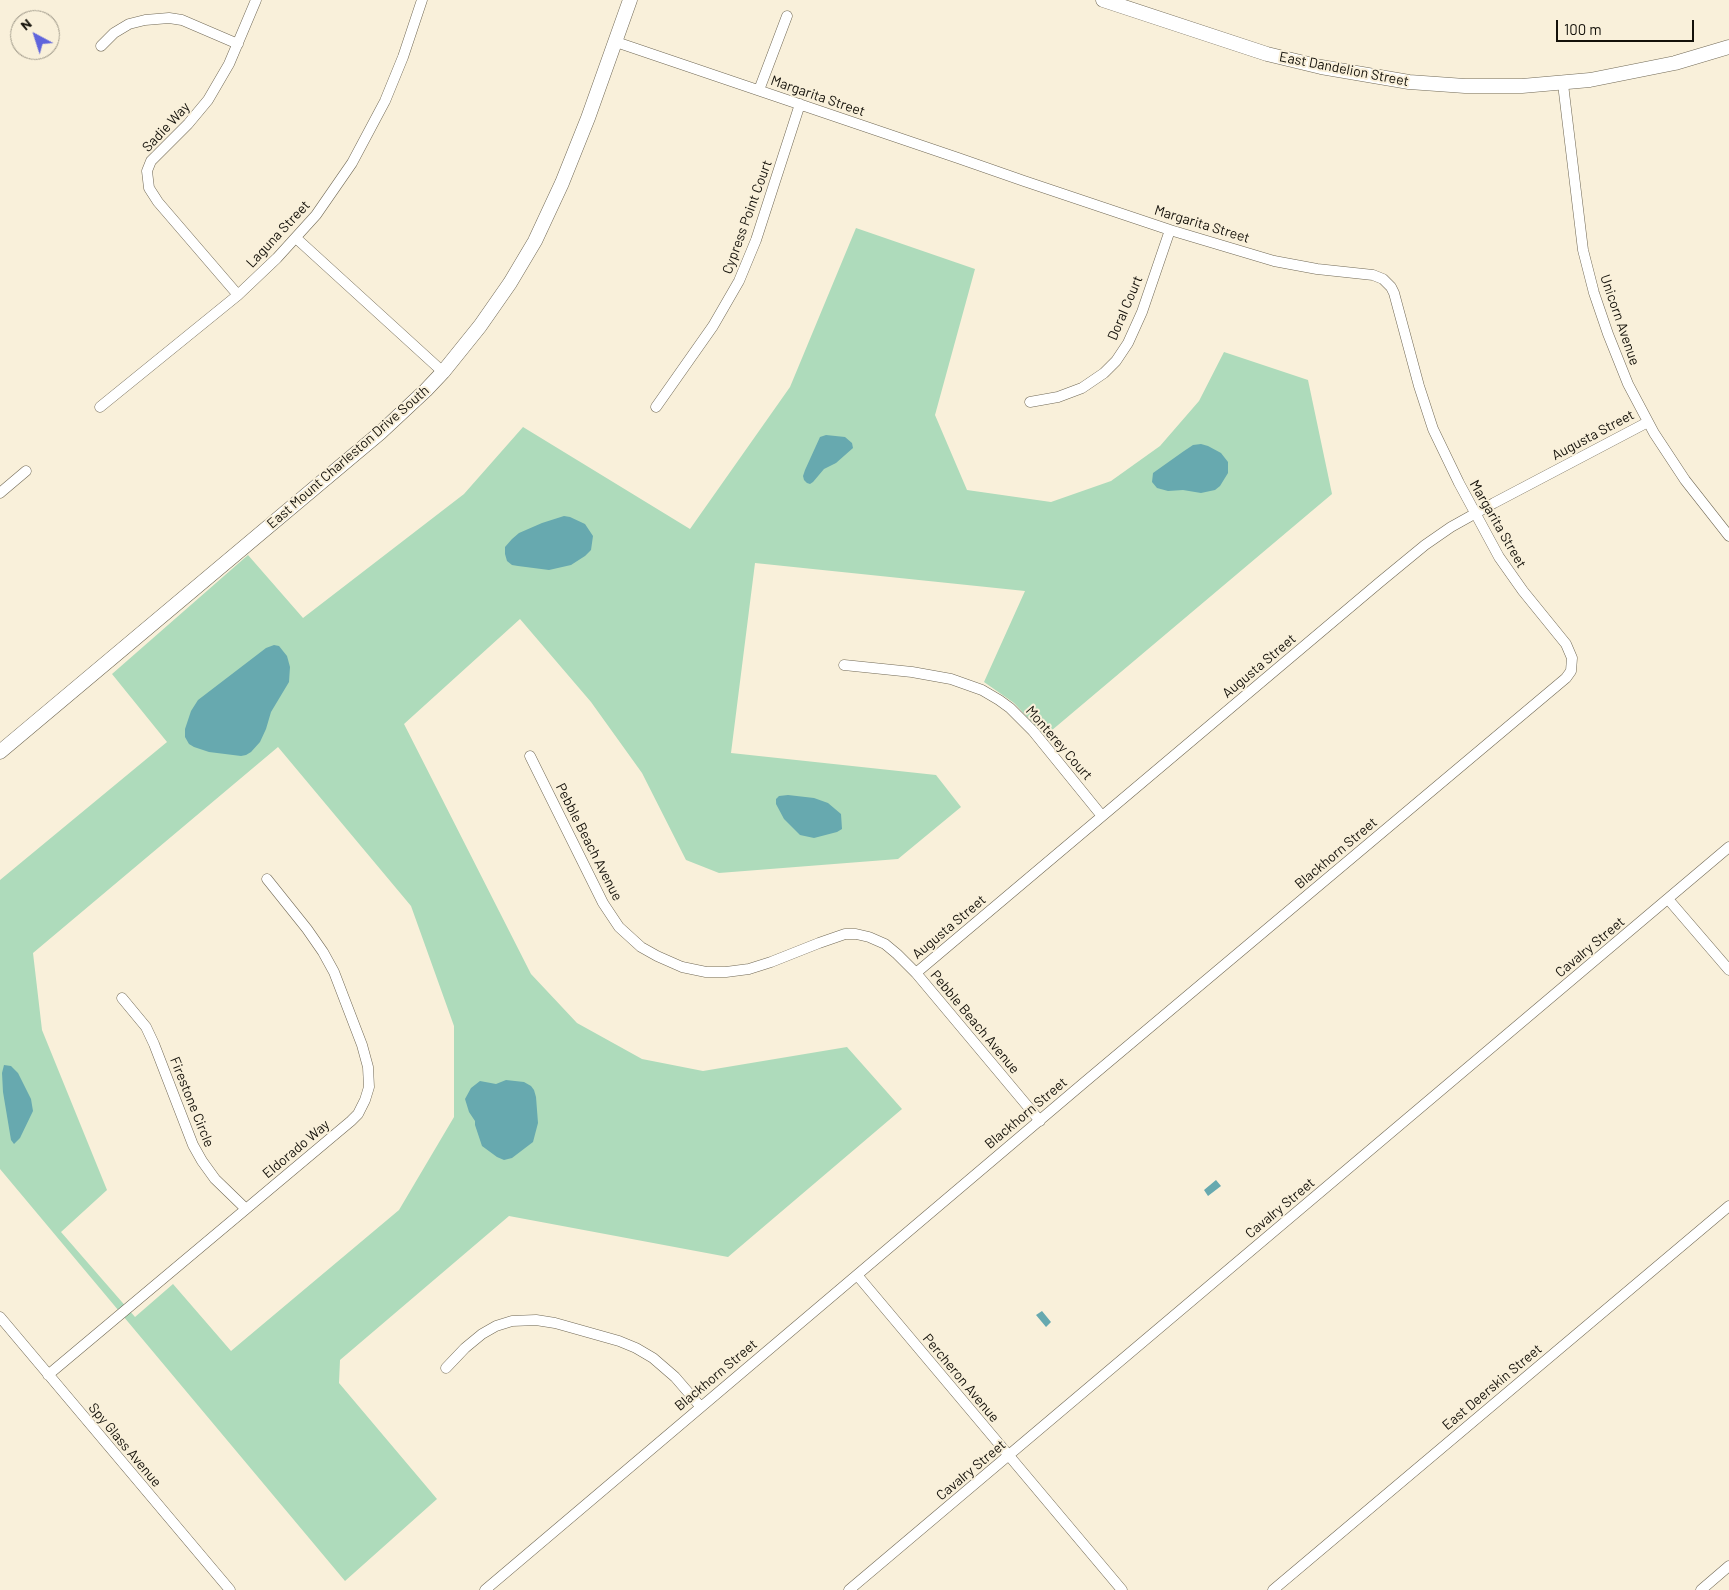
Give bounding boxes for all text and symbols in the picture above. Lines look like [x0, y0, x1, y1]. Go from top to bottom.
north arrow [10, 10, 60, 60]
scale bar [1559, 10, 1696, 42]
text: N [17, 14, 35, 33]
text: 100 m [1564, 20, 1602, 38]
street label: East Dandelion Street [1278, 48, 1410, 90]
street label: Margarita Street [769, 72, 867, 120]
street label: Sadie Way [139, 99, 193, 155]
street label: Cypress Point Court [719, 158, 775, 276]
street label: Laguna Street [243, 197, 313, 271]
street label: Margarita Street [1152, 202, 1252, 246]
street label: Unicorn Avenue [1597, 272, 1643, 368]
street label: Doral Court [1104, 273, 1146, 343]
street label: East Mount Charleston Drive South [264, 382, 432, 532]
street label: Augusta Street [1549, 406, 1637, 464]
street label: Margarita Street [1466, 477, 1530, 571]
street label: Augusta Street [1219, 630, 1299, 702]
street label: Monterey Court [1022, 702, 1096, 784]
street label: Pebble Beach Avenue [552, 780, 626, 904]
street label: Blackhorn Street [1291, 814, 1381, 892]
street label: Augusta Street [909, 891, 989, 963]
street label: Cavalry Street [1552, 913, 1628, 981]
street label: Pebble Beach Avenue [927, 967, 1023, 1077]
street label: Firestone Circle [166, 1054, 218, 1150]
street label: Blackhorn Street [981, 1074, 1071, 1152]
street label: Eldorado Way [259, 1116, 333, 1182]
street label: Cavalry Street [1242, 1174, 1318, 1242]
street label: Percheron Avenue [919, 1330, 1003, 1426]
street label: Blackhorn Street [671, 1336, 761, 1414]
street label: East Deerskin Street [1439, 1340, 1545, 1434]
street label: Spy Glass Avenue [85, 1400, 165, 1490]
street label: Cavalry Street [933, 1436, 1009, 1504]

